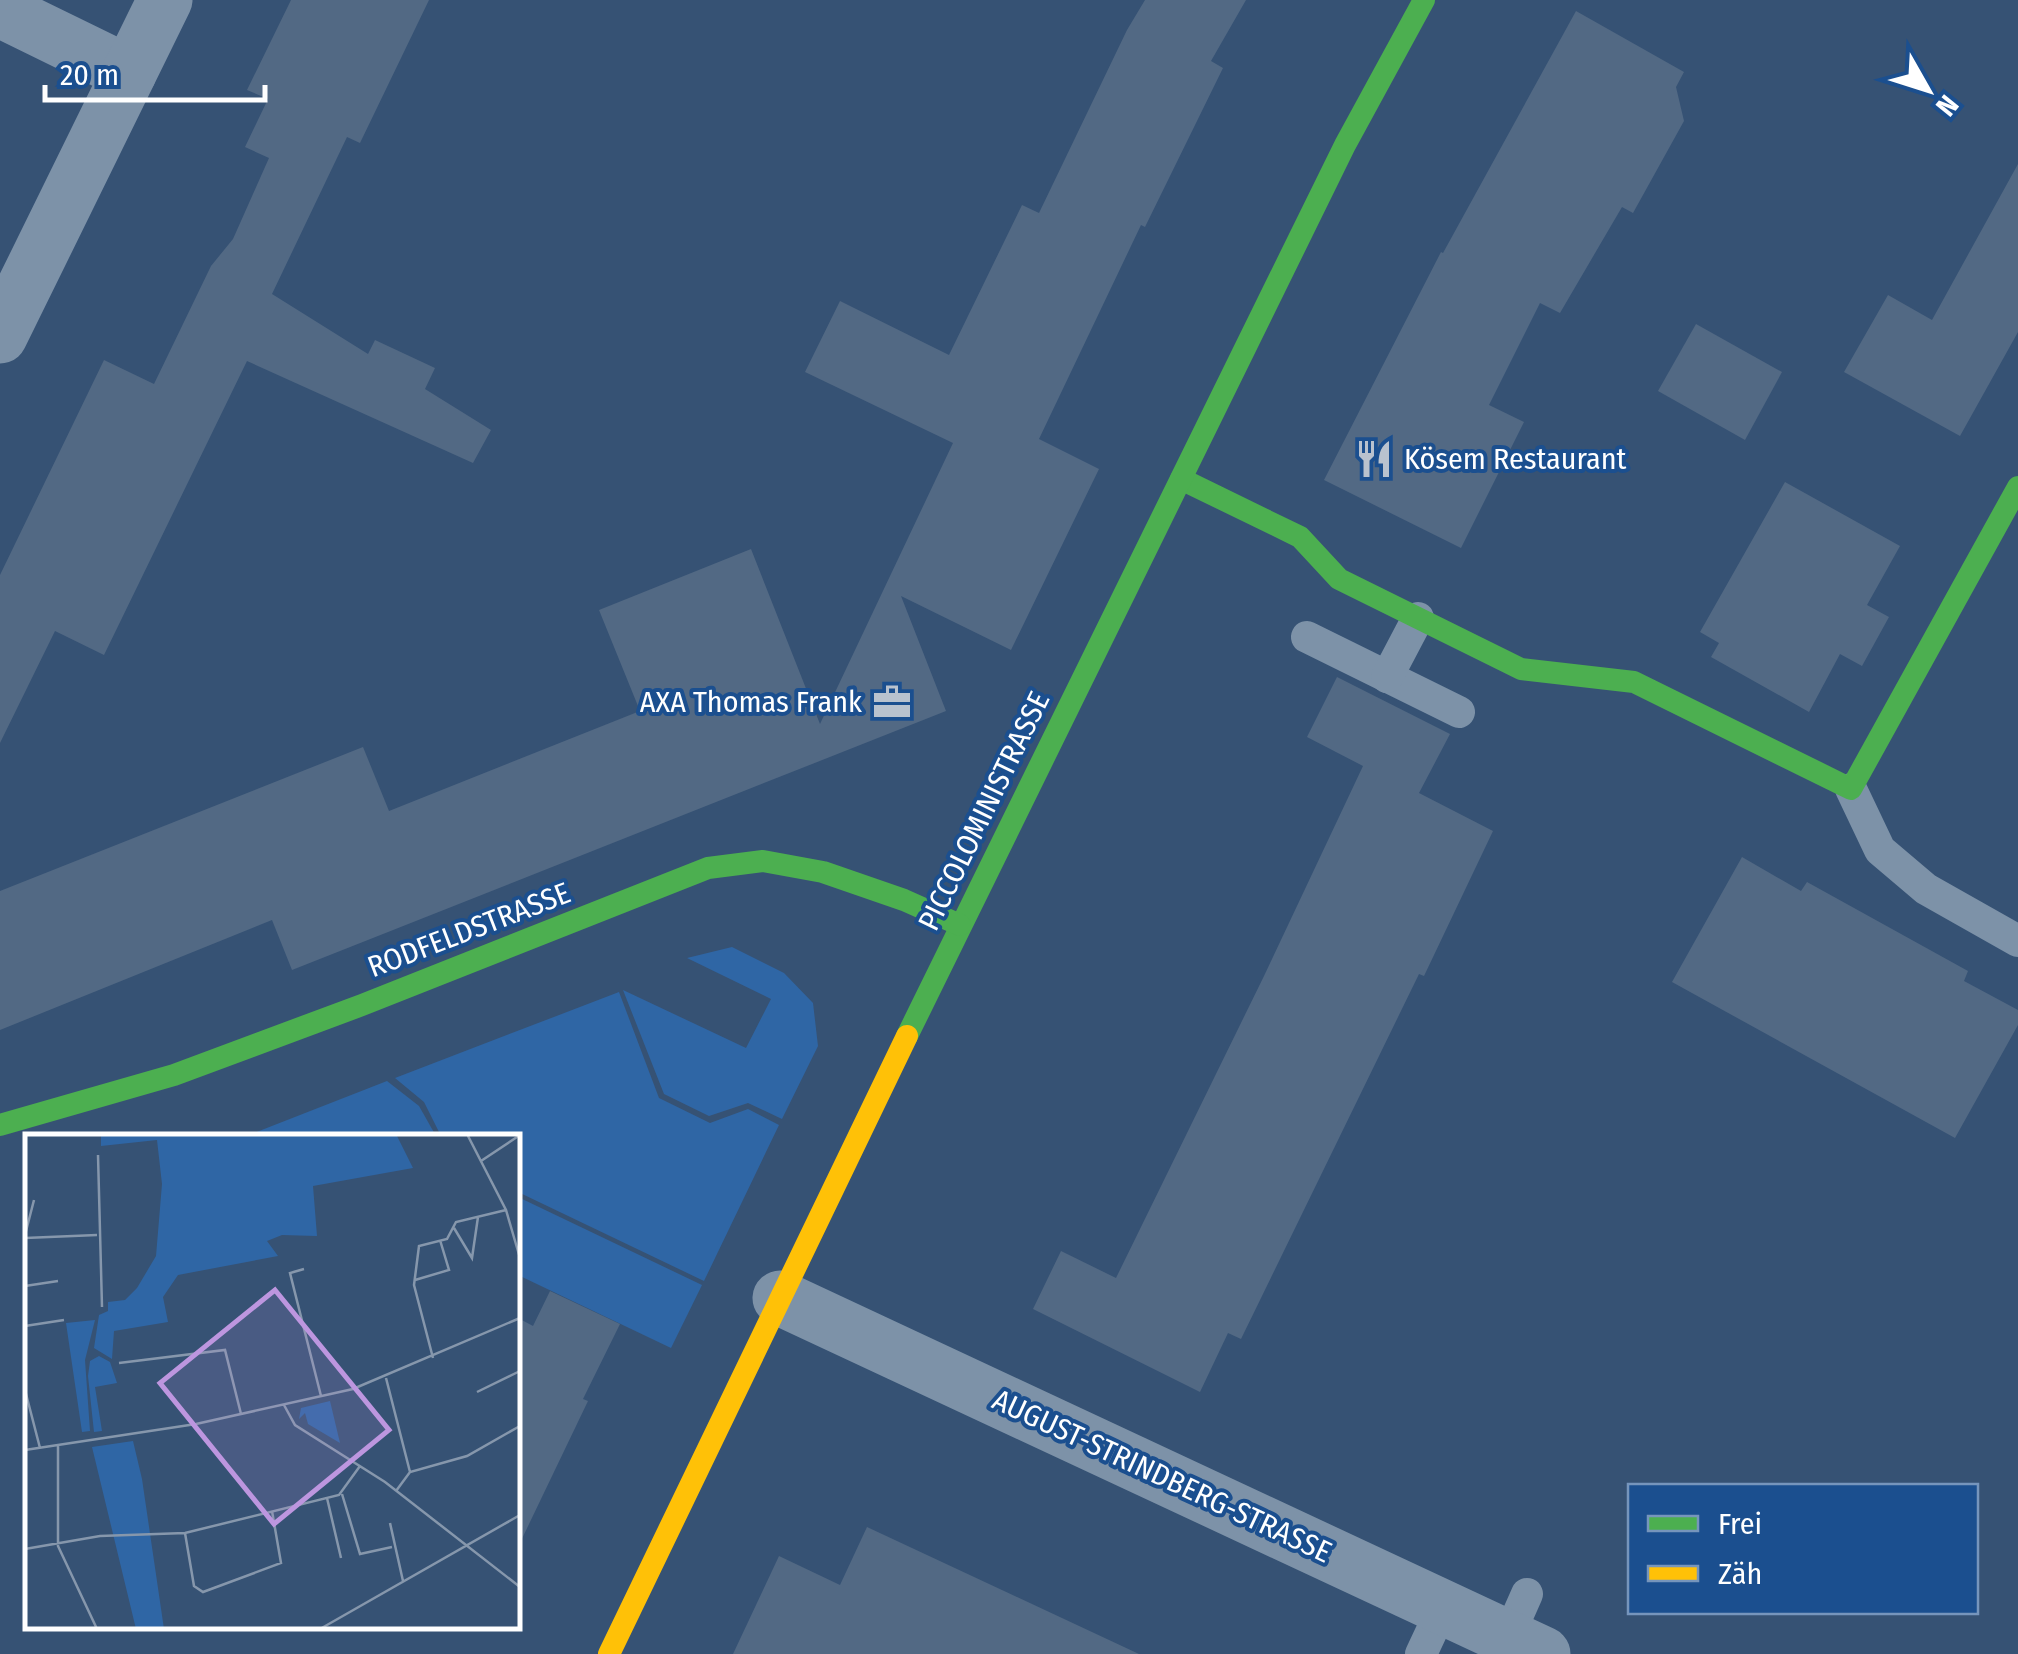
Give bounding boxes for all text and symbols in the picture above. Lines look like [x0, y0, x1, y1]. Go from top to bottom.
scale bar [45, 40, 265, 102]
north arrow [1878, 40, 1978, 140]
text: 20 m [60, 57, 119, 93]
text: N [1929, 89, 1965, 122]
restaurant icon: Kösem Restaurant [1353, 438, 1395, 480]
place label: Kösem Restaurant [1404, 441, 1627, 477]
office icon: AXA Thomas Frank [871, 681, 913, 723]
place label: AXA Thomas Frank [640, 684, 862, 720]
street label: PICCOLOMINISTRASSE [911, 686, 1057, 936]
street label: RODFELDSTRASSE [363, 875, 575, 985]
inset map [25, 1134, 520, 1629]
street label: AUGUST-STRINDBERG-STRASSE [987, 1382, 1337, 1570]
legend [1628, 1484, 1978, 1614]
text: Frei [1718, 1506, 1762, 1542]
text: Zäh [1718, 1556, 1762, 1592]

